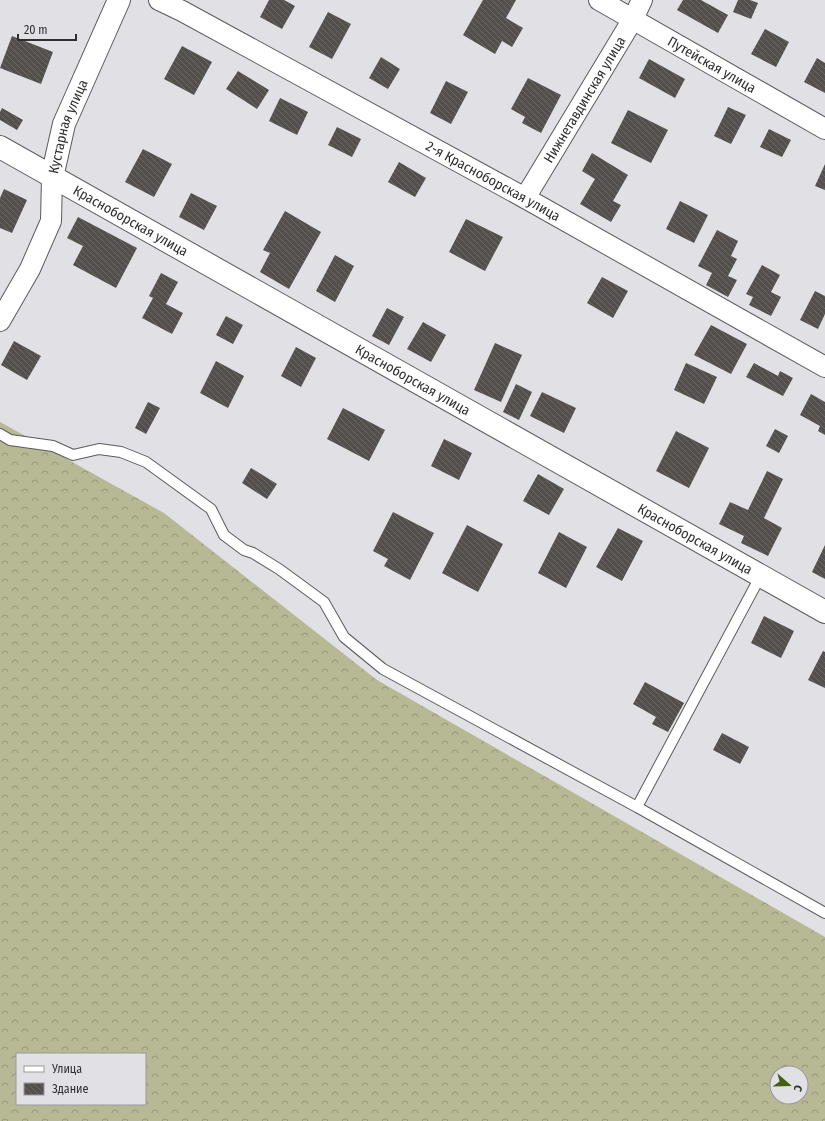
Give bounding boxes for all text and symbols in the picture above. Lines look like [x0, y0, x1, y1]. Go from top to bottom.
scale bar [18, 16, 76, 42]
text: 20 m [24, 23, 48, 37]
street label: Нижнетавдинская улица [540, 33, 629, 166]
street label: Путейская улица [665, 33, 759, 96]
street label: Кустарная улица [45, 77, 91, 175]
street label: 2-я Красноборская улица [423, 137, 563, 225]
street label: Красноборская улица [70, 182, 191, 260]
street label: Красноборская улица [352, 341, 474, 419]
street label: Красноборская улица [635, 500, 756, 578]
legend [16, 1053, 146, 1105]
text: Улица [51, 1062, 82, 1076]
north arrow [769, 1065, 809, 1105]
text: Здание [52, 1082, 88, 1096]
text: С [791, 1083, 805, 1093]

